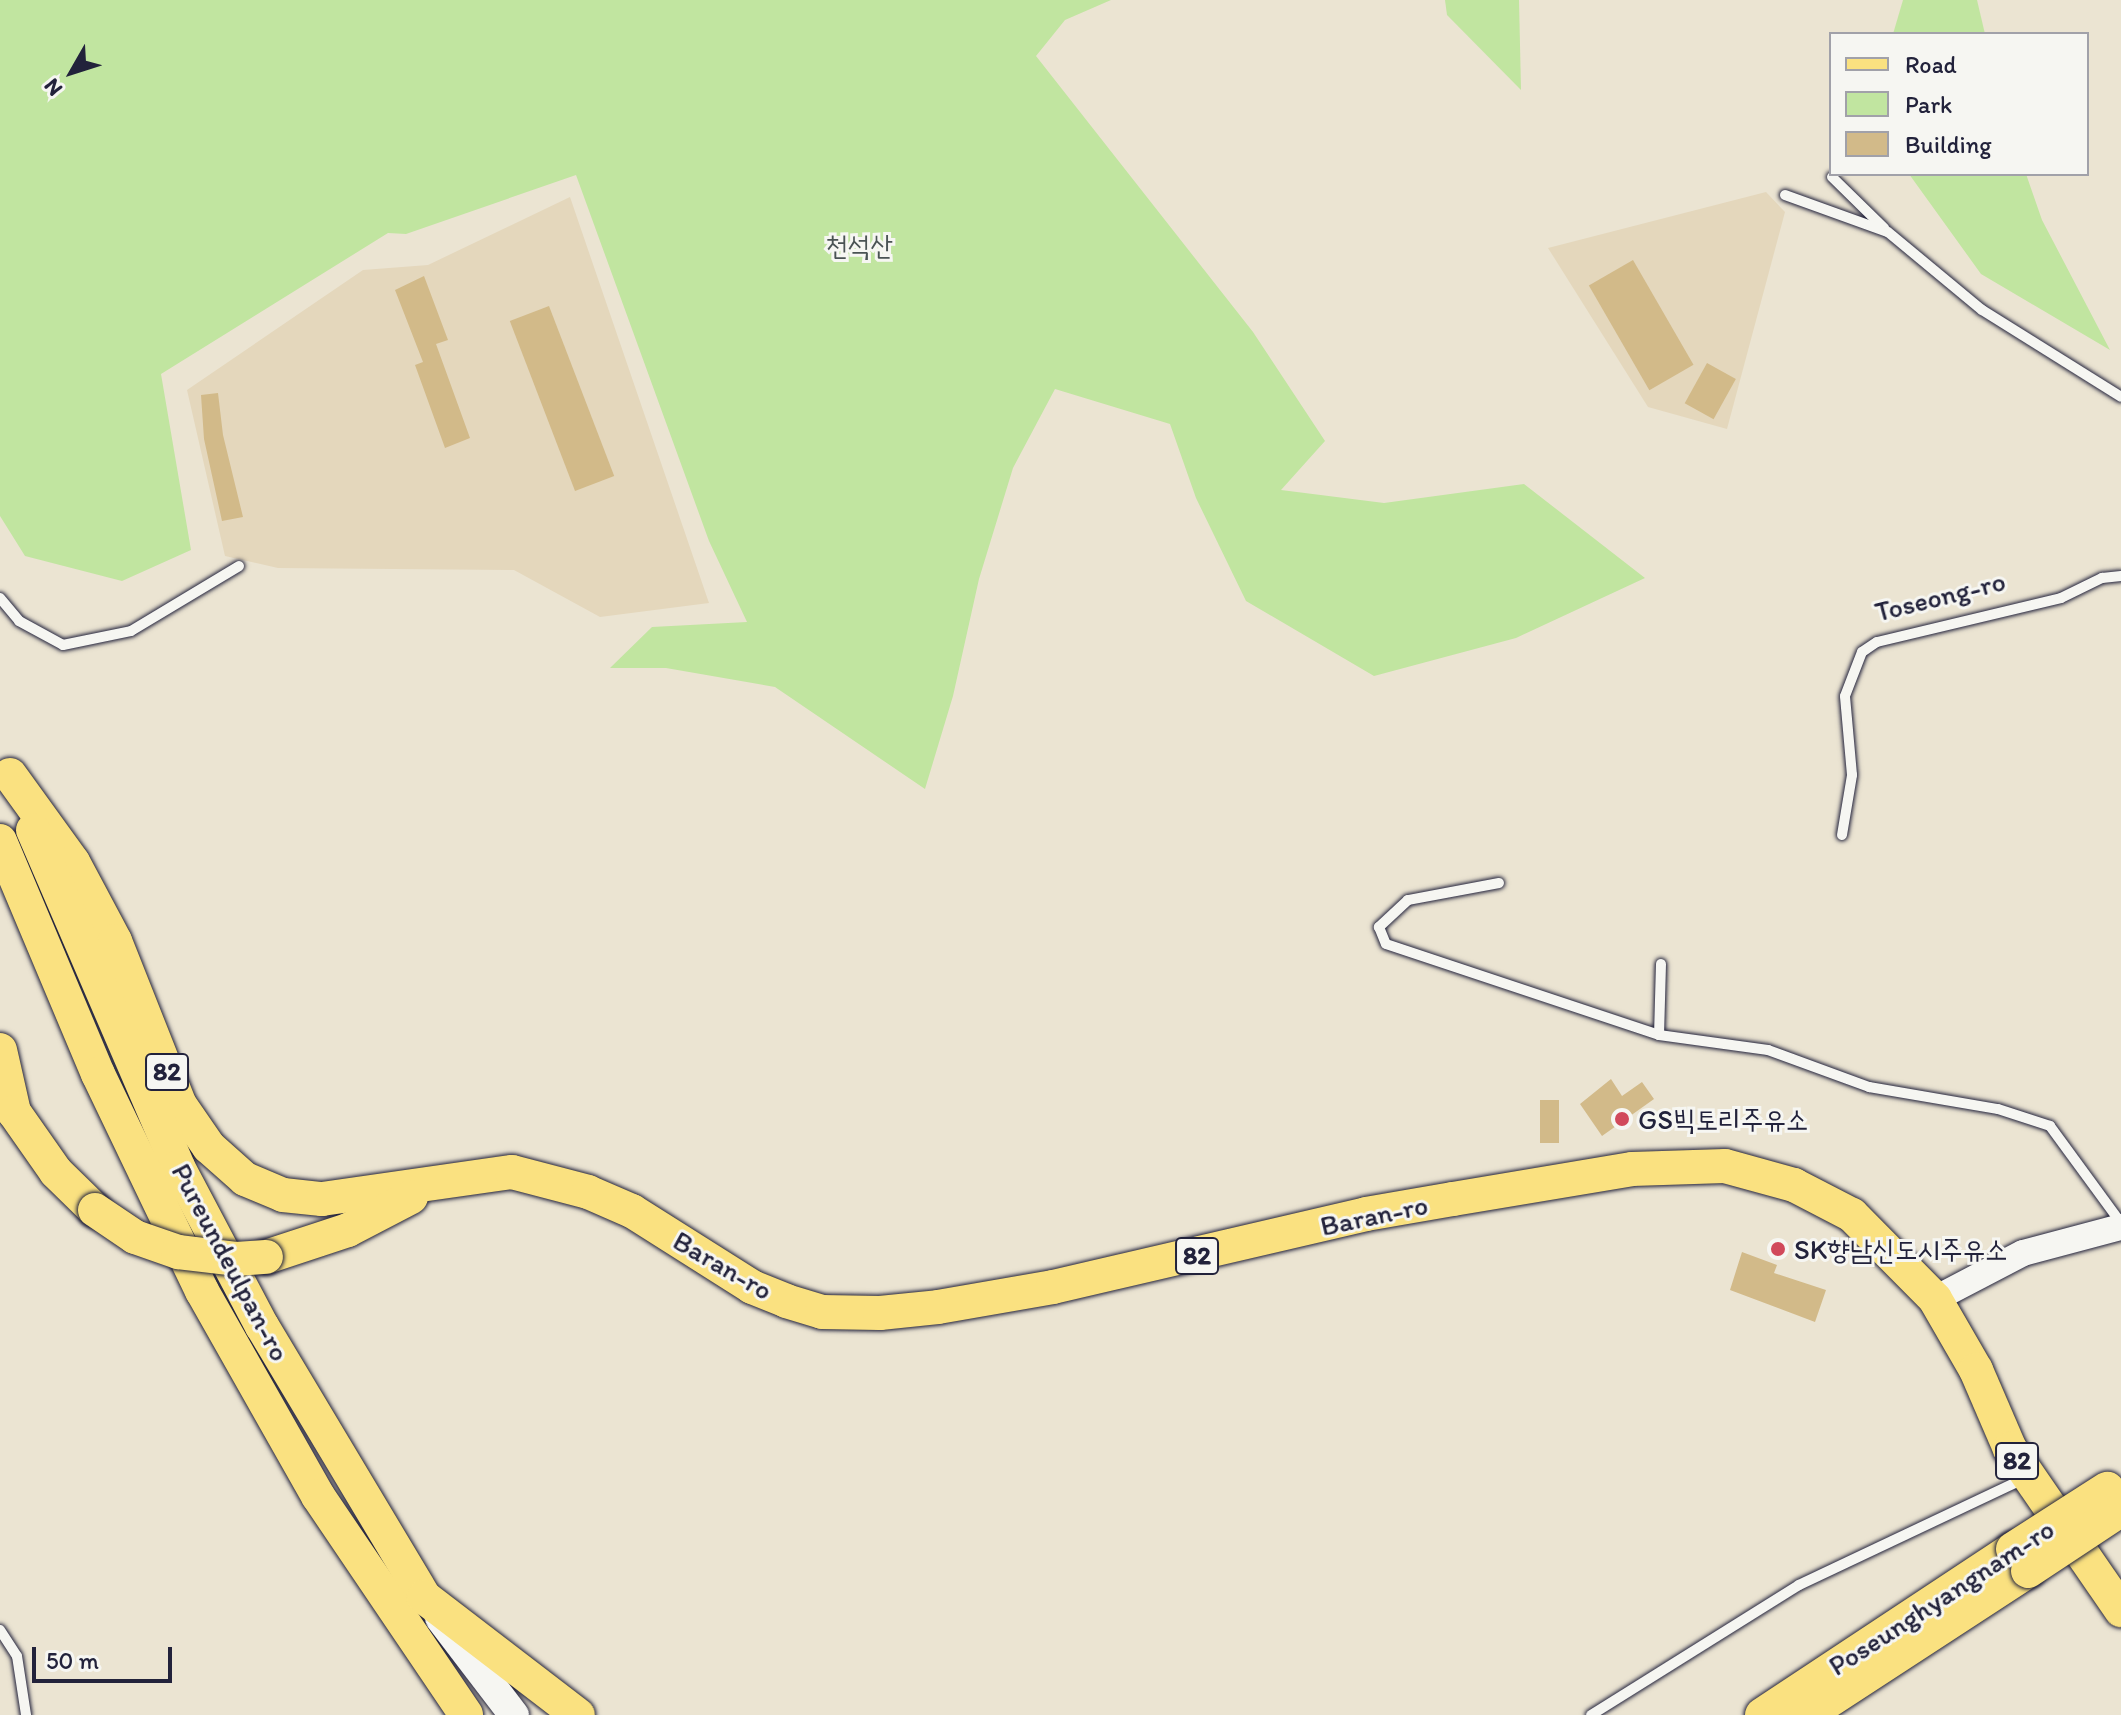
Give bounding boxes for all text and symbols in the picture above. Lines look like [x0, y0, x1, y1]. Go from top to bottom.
north arrow [32, 32, 112, 112]
legend [1829, 32, 2089, 176]
text: Road [1905, 50, 1957, 79]
text: N [38, 73, 68, 102]
text: Park [1905, 90, 1952, 119]
text: Building [1905, 130, 1992, 159]
park label: 천석산 [825, 228, 893, 262]
street label: Toseong-ro [1871, 564, 2009, 628]
road number: 82 [145, 1050, 189, 1094]
place label: GS빅토리주유소 [1638, 1102, 1808, 1136]
marker: GS빅토리주유소 [1613, 1110, 1631, 1128]
street label: Pureundeulpan-ro [165, 1157, 297, 1367]
street label: Baran-ro [1317, 1187, 1431, 1243]
street label: Baran-ro [667, 1223, 779, 1307]
place label: SK향남신도시주유소 [1794, 1232, 2008, 1266]
road number: 82 [1175, 1234, 1219, 1278]
marker: SK향남신도시주유소 [1769, 1240, 1787, 1258]
road number: 82 [1995, 1439, 2039, 1483]
street label: Poseunghyangnam-ro [1822, 1512, 2060, 1682]
scale bar [36, 1631, 176, 1681]
text: 50 m [46, 1646, 99, 1675]

